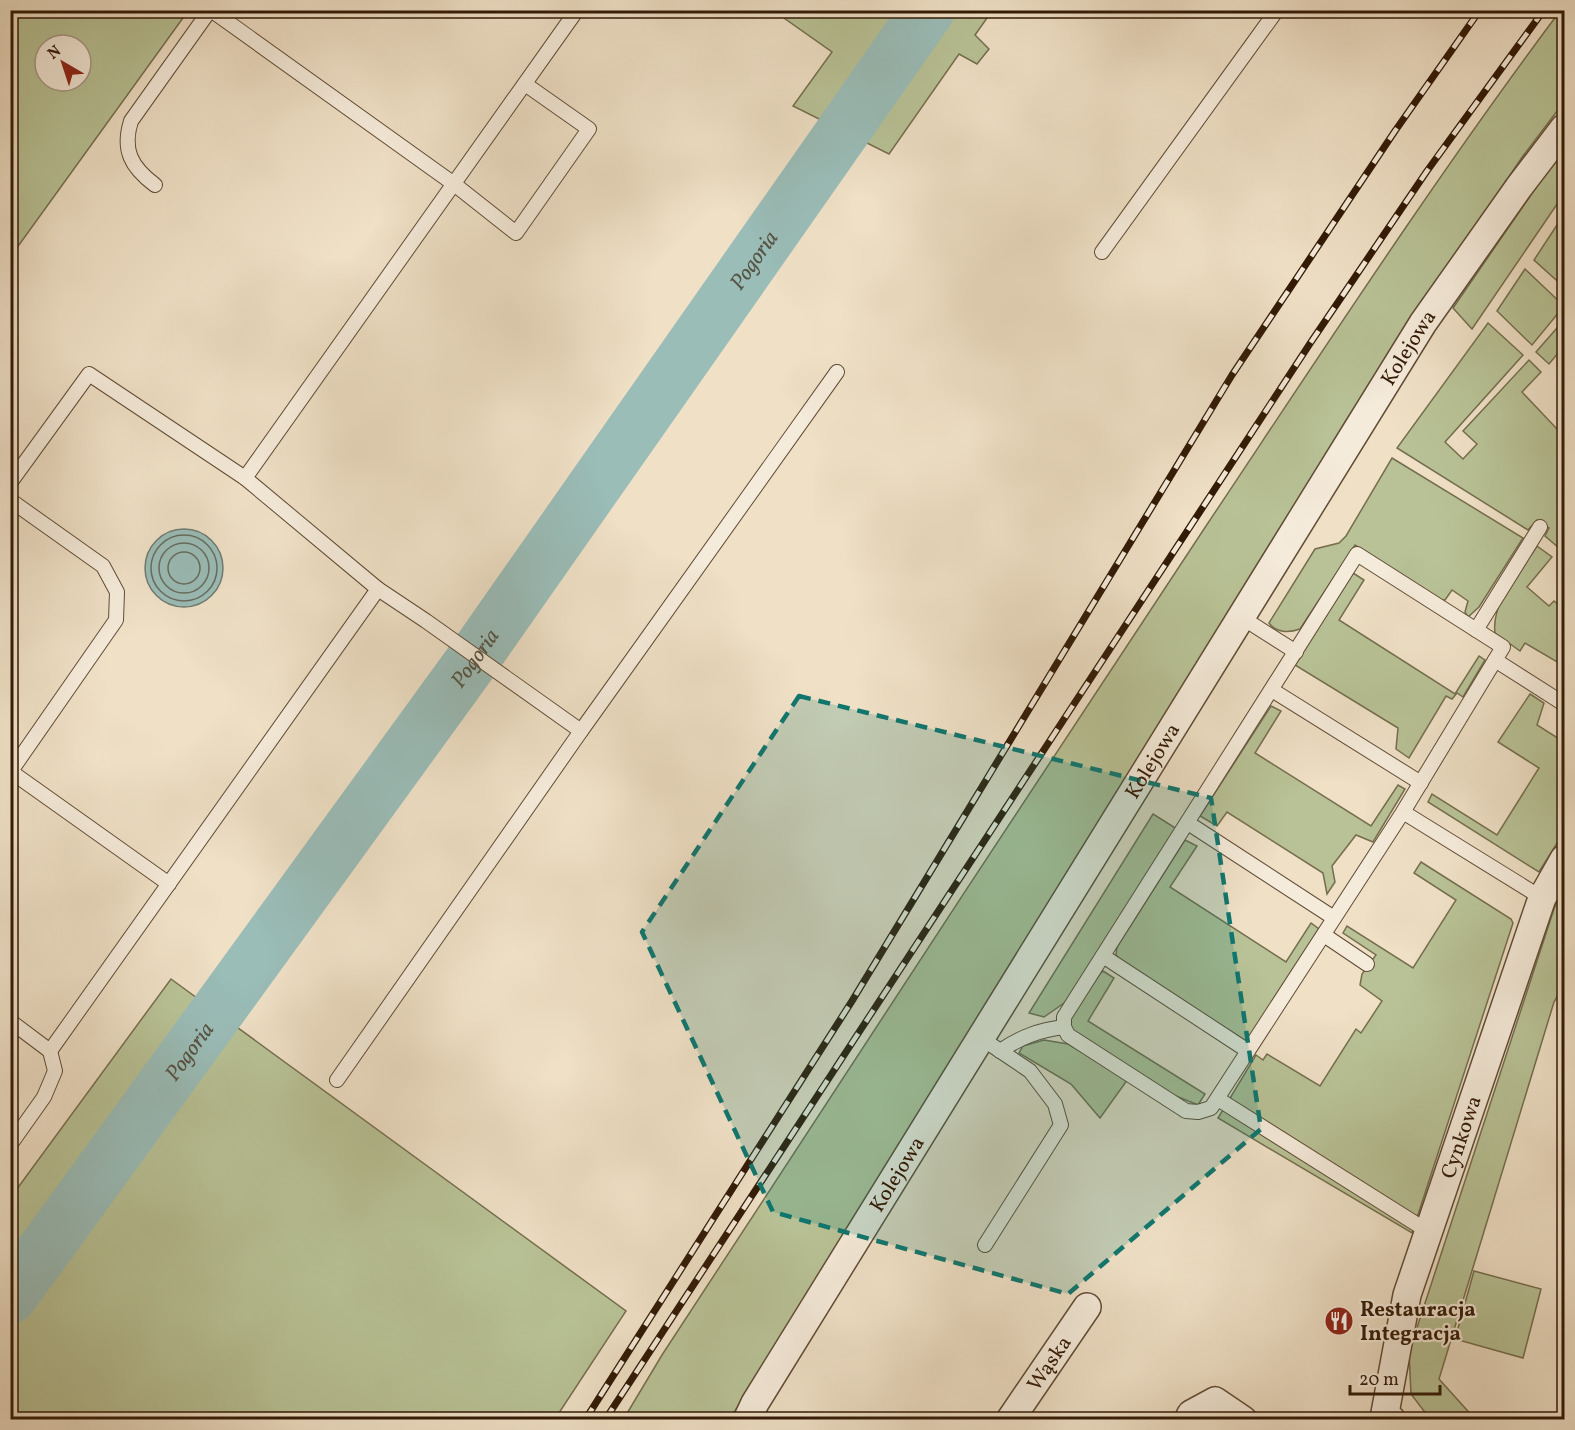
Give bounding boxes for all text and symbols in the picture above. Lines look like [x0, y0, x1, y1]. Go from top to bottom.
north arrow [33, 33, 93, 93]
text: N [43, 40, 67, 65]
water label: Pogoria [723, 225, 787, 297]
street label: Kolejowa [1375, 305, 1444, 392]
water label: Pogoria [444, 623, 508, 695]
street label: Kolejowa [1119, 718, 1188, 805]
water label: Pogoria [159, 1017, 223, 1088]
street label: Cynkowa [1435, 1092, 1490, 1183]
street label: Kolejowa [863, 1131, 932, 1218]
place label: Restauracja Integracja [1360, 1296, 1476, 1349]
restaurant icon: Restauracja Integracja [1323, 1305, 1355, 1337]
street label: Wąska [1021, 1330, 1079, 1397]
scale bar [1350, 1358, 1440, 1396]
text: 20 m [1359, 1368, 1399, 1393]

